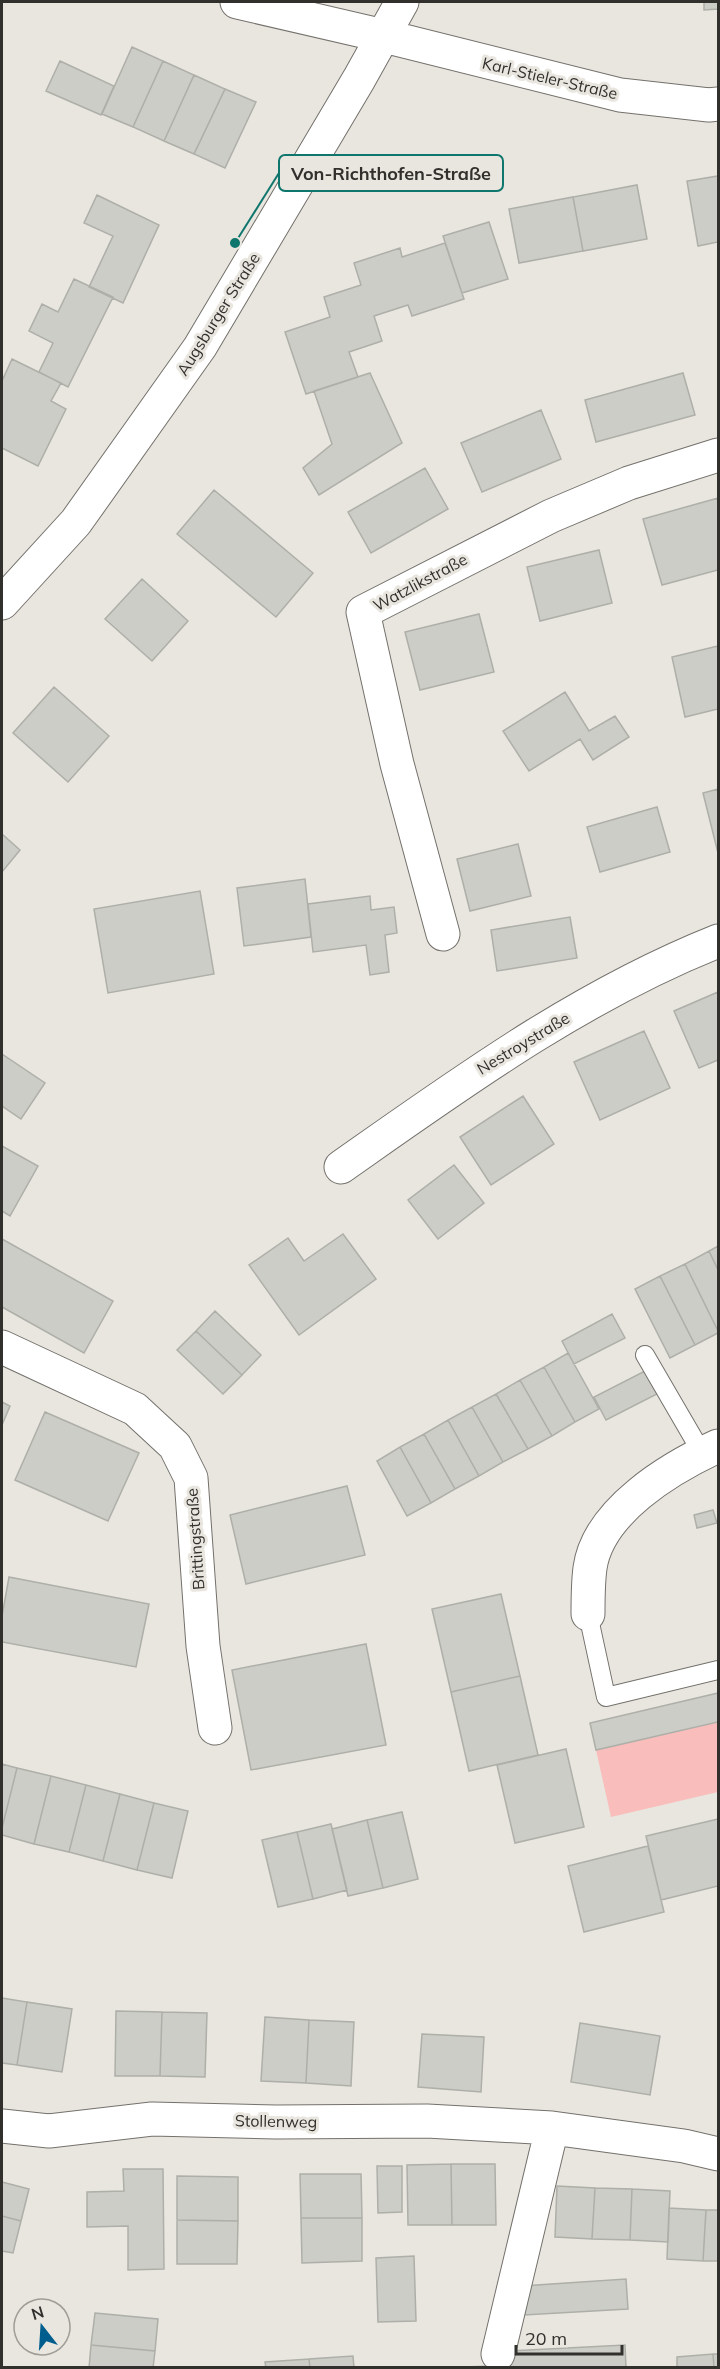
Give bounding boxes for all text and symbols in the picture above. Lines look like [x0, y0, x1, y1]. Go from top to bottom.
street label: Karl-Stieler-Straße [480, 53, 620, 103]
callout: Von-Richthofen-Straße [279, 155, 503, 191]
text: Von-Richthofen-Straße [290, 162, 491, 185]
street label: Augsburger Straße [172, 249, 264, 379]
street label: Watzlikstraße [370, 549, 470, 615]
street label: Nestroystraße [473, 1007, 573, 1079]
street label: Brittingstraße [181, 1487, 209, 1591]
street label: Stollenweg [235, 2110, 317, 2132]
north arrow [12, 2297, 72, 2357]
text: N [29, 2301, 46, 2324]
scale bar [516, 2318, 622, 2356]
text: 20 m [525, 2327, 567, 2350]

